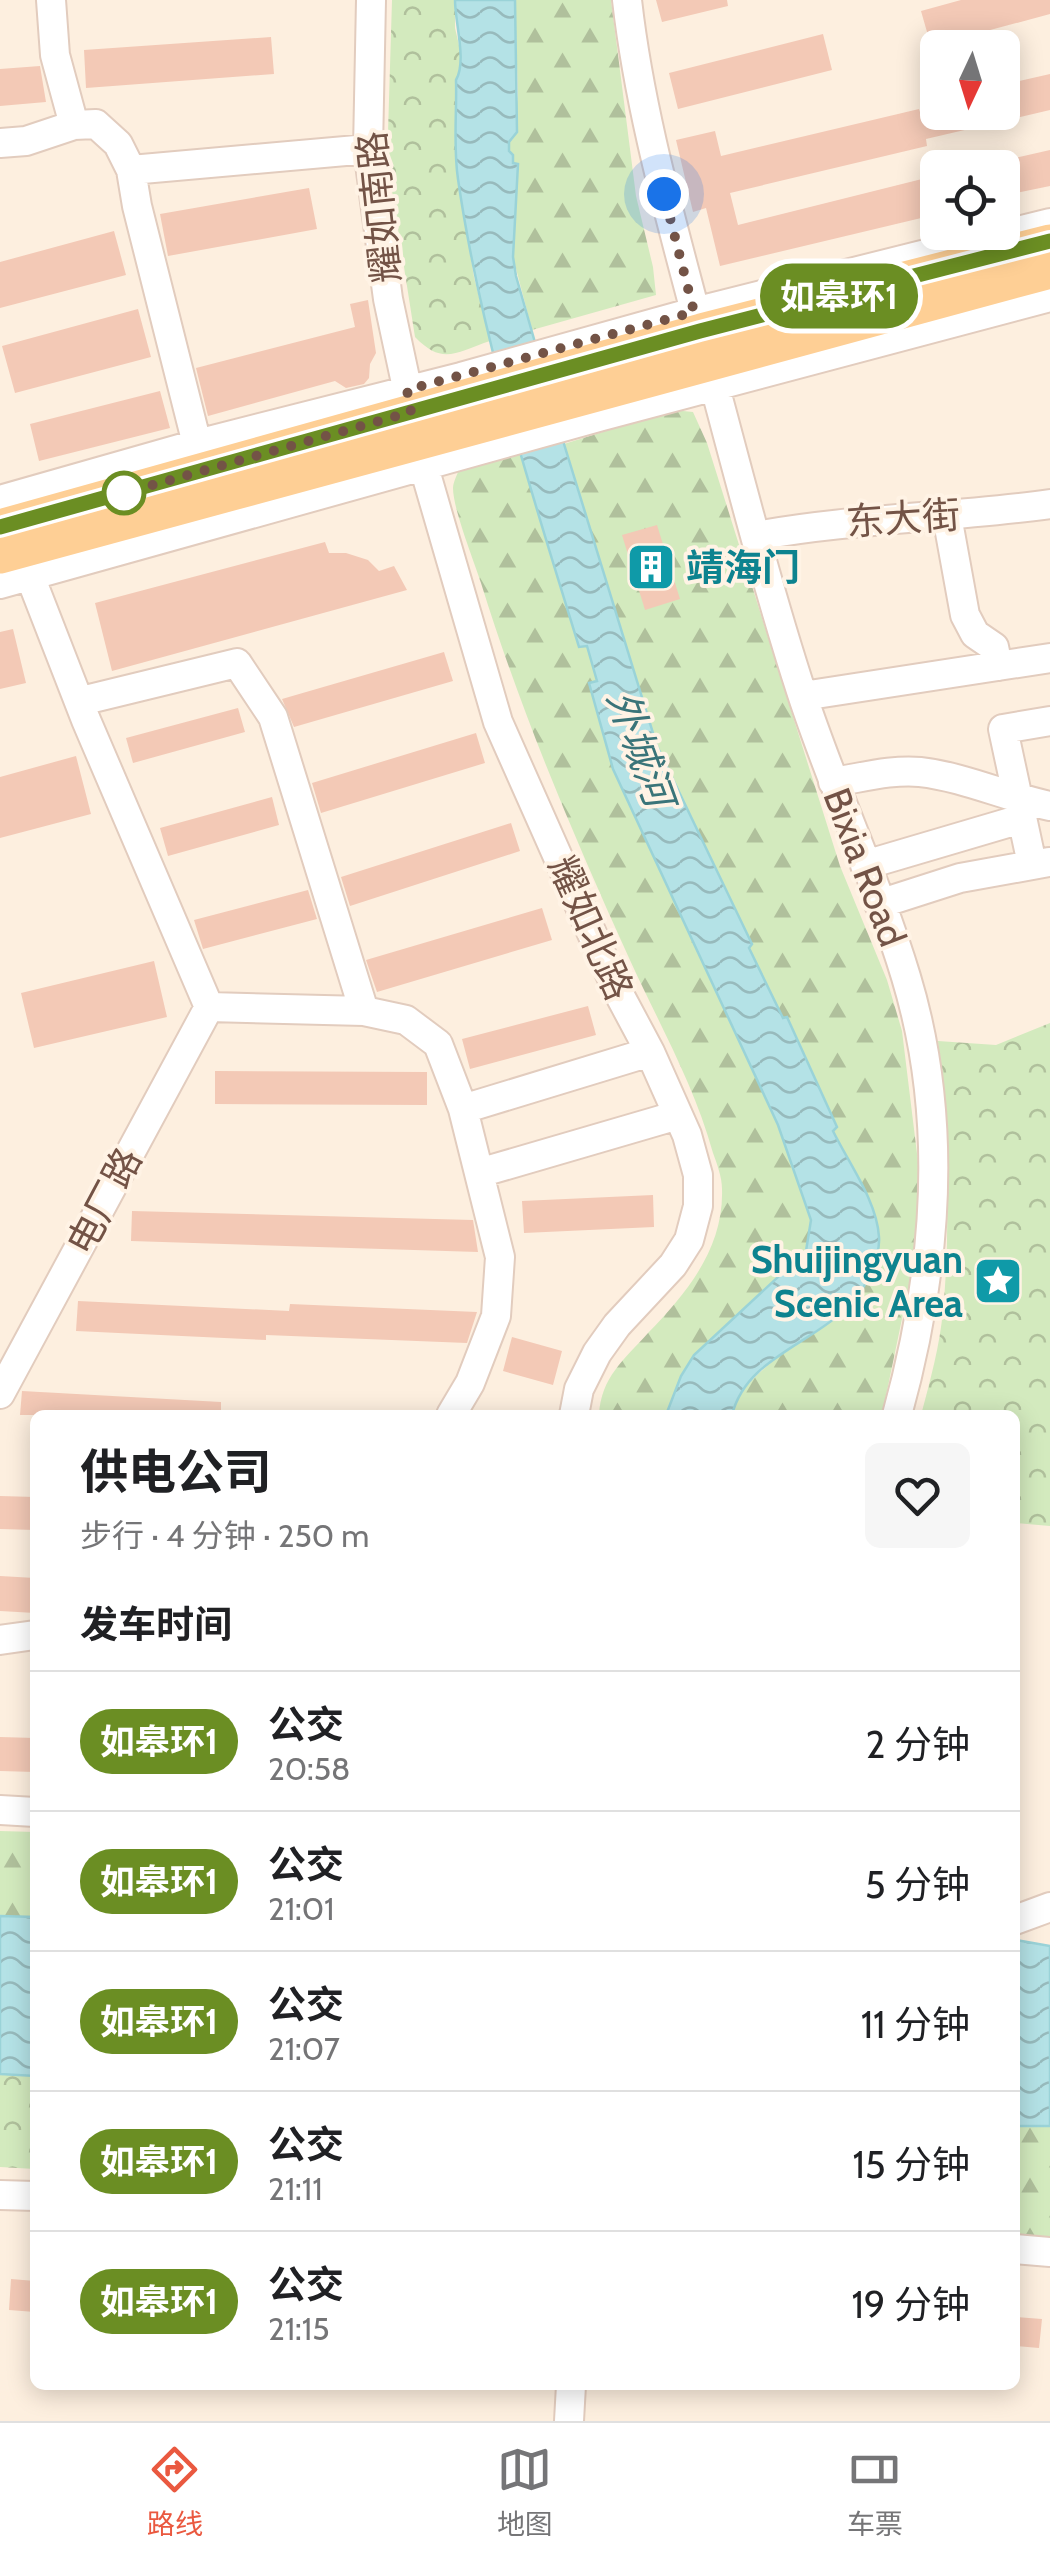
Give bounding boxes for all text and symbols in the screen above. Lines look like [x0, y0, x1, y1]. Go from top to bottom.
north arrow [920, 30, 1020, 130]
map controls [920, 30, 1020, 250]
street label: 耀如南路 [348, 129, 410, 285]
button: locate [920, 150, 1020, 250]
your location [639, 169, 689, 219]
line badge: 如皋环1 [769, 264, 909, 328]
text: 如皋环1 [780, 275, 898, 318]
unlabelled marker [103, 472, 145, 514]
street label: 东大街 [844, 491, 962, 545]
building icon: 靖海门 [625, 541, 677, 593]
place label: 靖海门 [686, 544, 800, 591]
water label: 外城河 [597, 683, 687, 819]
street label: Bixia Road [813, 781, 917, 953]
street label: 耀如北路 [539, 849, 643, 1007]
street label: 电厂路 [56, 1140, 152, 1262]
place label: Shuijingyuan Scenic Area [751, 1236, 963, 1327]
place icon: Shuijingyuan Scenic Area [972, 1255, 1024, 1307]
text: 供电公司 [80, 1443, 272, 1501]
button: heart [865, 1443, 970, 1548]
text: 步行 · 4 分钟 · 250 m [80, 1516, 369, 1555]
text: 发车时间 [80, 1601, 232, 1648]
text: 公交 [268, 1701, 344, 1748]
text: 如皋环1 [100, 1720, 218, 1763]
text: 2 分钟 [866, 1721, 970, 1768]
text: 20:58 [268, 1749, 350, 1788]
text: 公交 [268, 1841, 344, 1888]
text: 如皋环1 [100, 1860, 218, 1903]
text: 5 分钟 [865, 1861, 970, 1908]
text: 21:01 [268, 1889, 335, 1928]
text: 公交 [268, 1981, 344, 2028]
text: 如皋环1 [100, 2000, 218, 2043]
text: 11 分钟 [861, 2001, 970, 2048]
text: 21:07 [268, 2029, 340, 2068]
text: 公交 [268, 2121, 344, 2168]
text: 如皋环1 [100, 2140, 218, 2183]
text: 15 分钟 [853, 2141, 970, 2188]
text: 21:11 [268, 2169, 323, 2208]
text: 公交 [268, 2261, 344, 2308]
text: 如皋环1 [100, 2280, 218, 2323]
text: 19 分钟 [851, 2281, 970, 2328]
text: 21:15 [268, 2309, 330, 2348]
tab: 路线 [147, 2442, 203, 2542]
tab: 地图 [497, 2442, 553, 2542]
tab: 车票 [847, 2442, 903, 2542]

